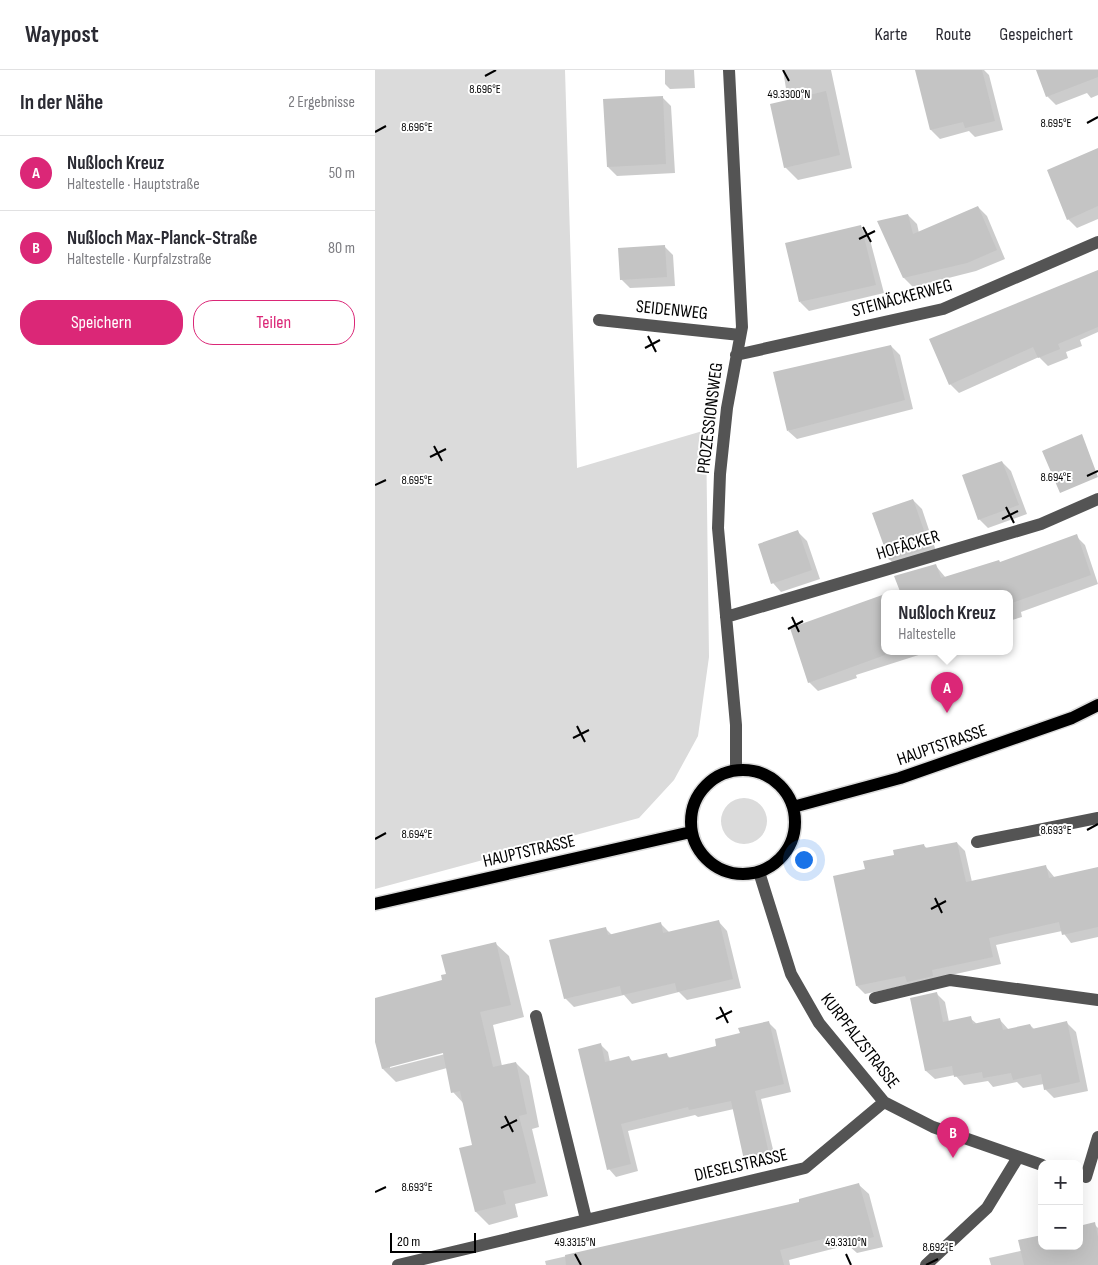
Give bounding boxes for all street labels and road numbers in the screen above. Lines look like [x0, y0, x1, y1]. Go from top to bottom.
street label: STEINÄCKERWEG [850, 275, 954, 321]
street label: SEIDENWEG [635, 296, 709, 324]
street label: PROZESSIONSWEG [693, 361, 727, 475]
street label: HOFÄCKER [874, 525, 942, 565]
street label: HAUPTSTRASSE [894, 720, 990, 770]
street label: HAUPTSTRASSE [481, 830, 577, 872]
street label: KURPFALZSTRASSE [816, 989, 904, 1093]
street label: DIESELSTRASSE [692, 1144, 790, 1186]

